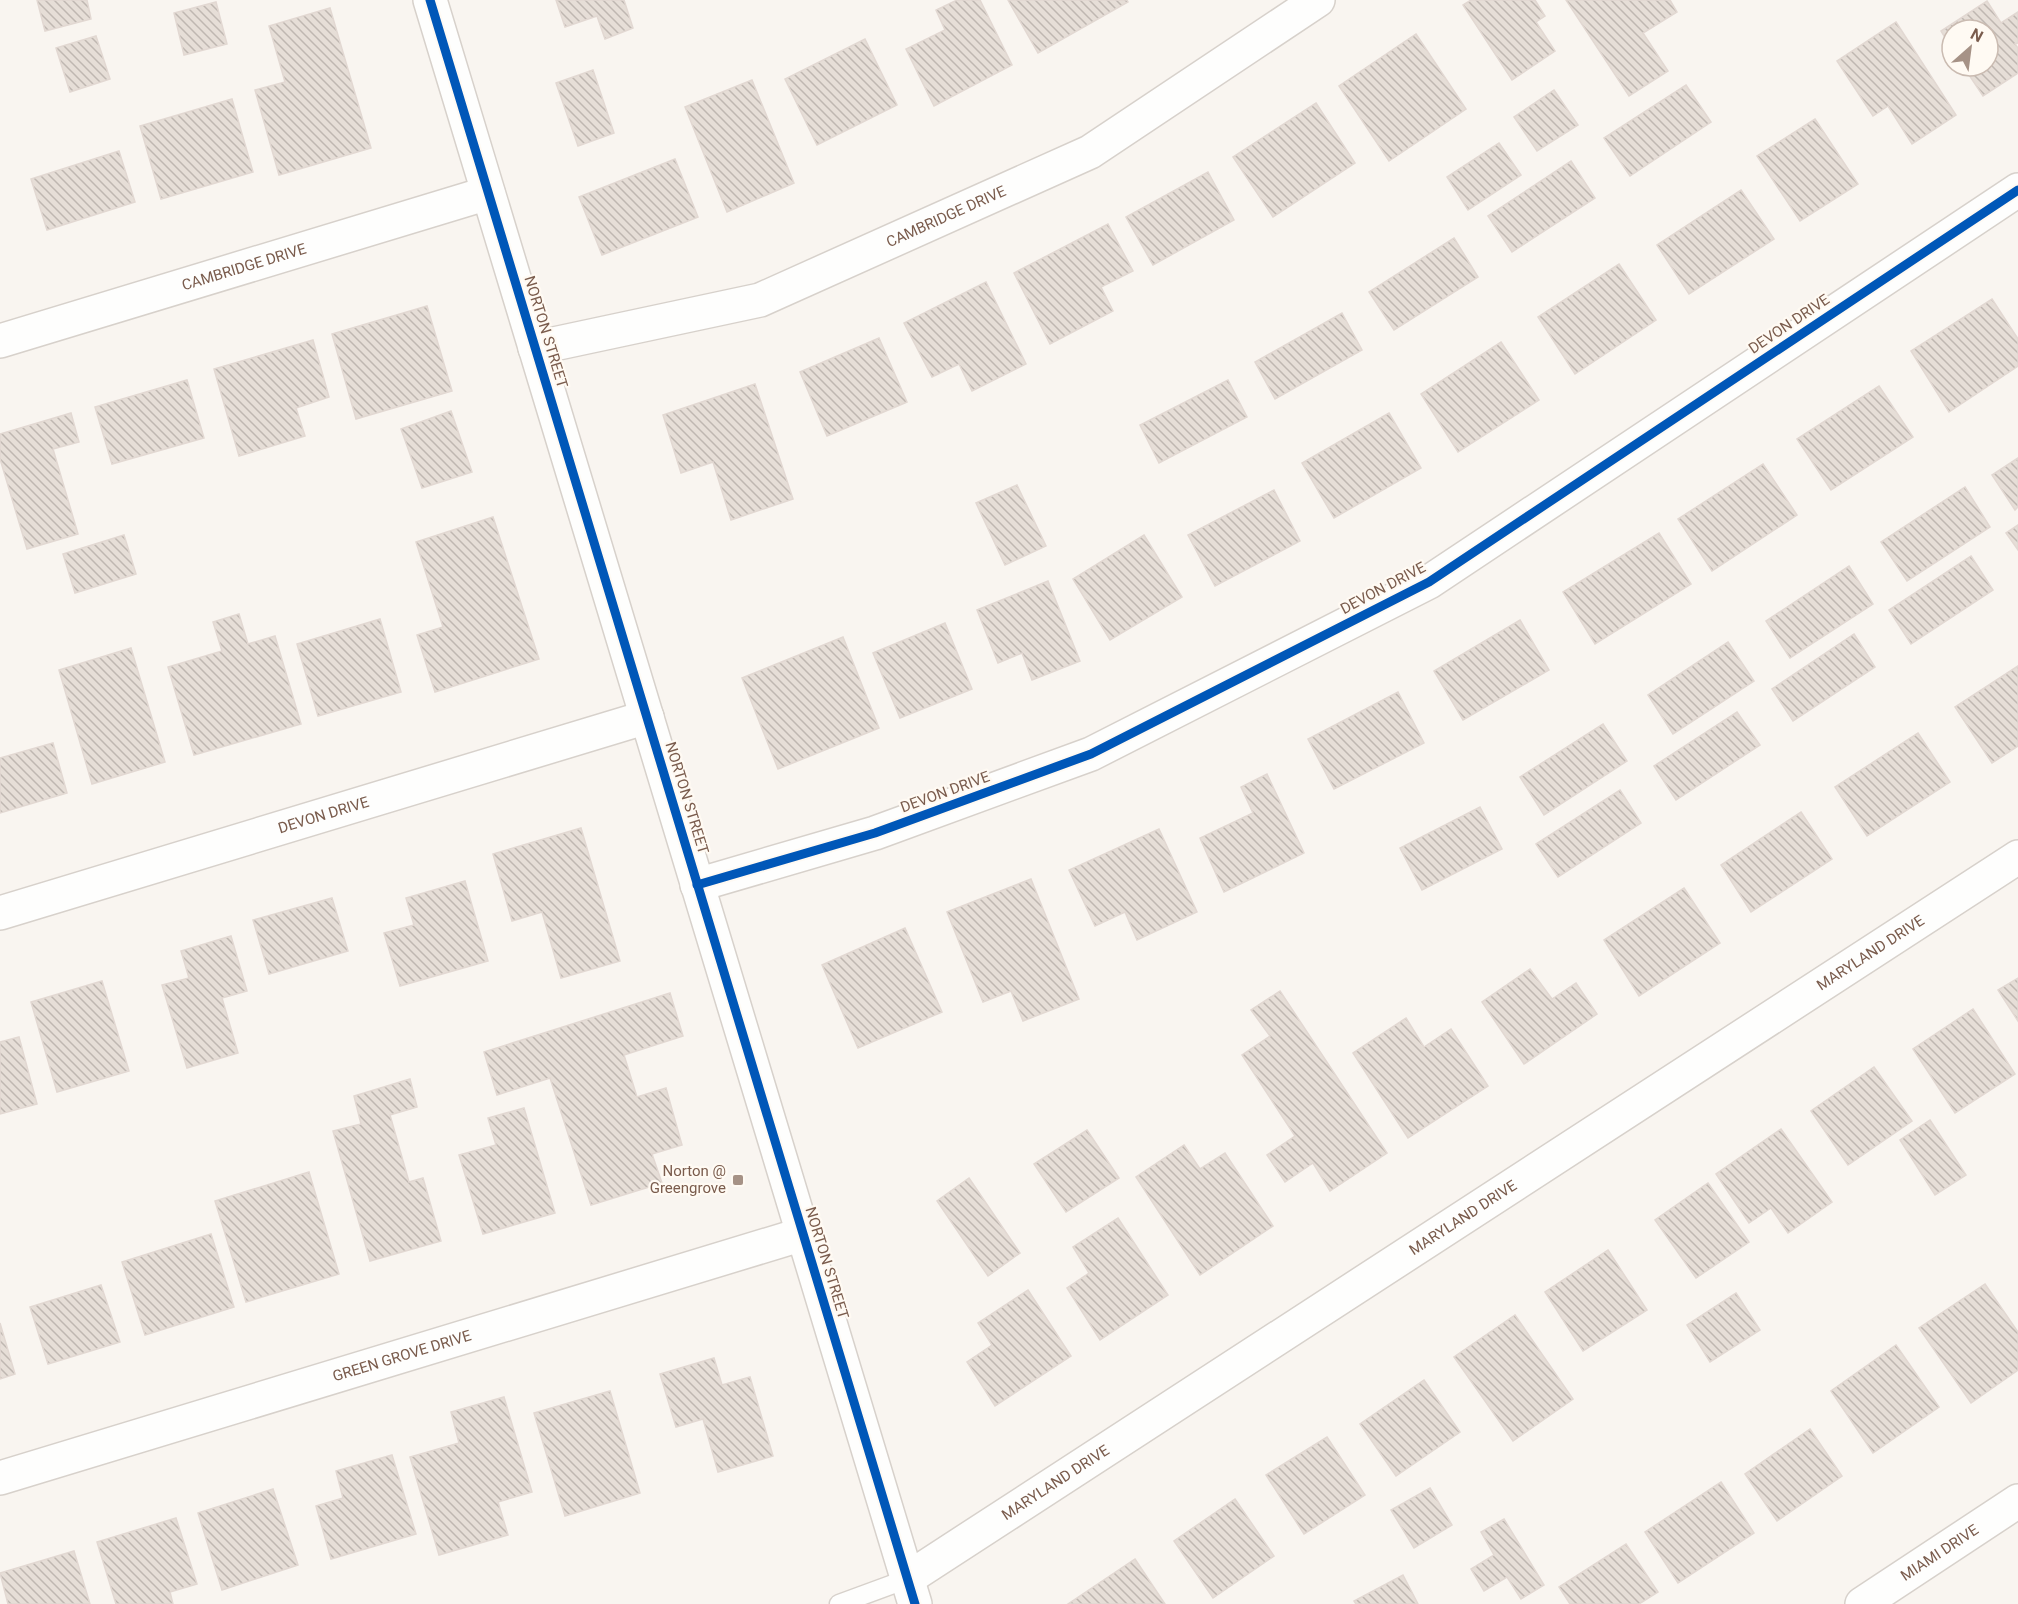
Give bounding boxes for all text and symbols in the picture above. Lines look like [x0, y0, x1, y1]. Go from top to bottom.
north arrow [1940, 18, 2000, 78]
text: N [1967, 24, 1986, 46]
street label: CAMBRIDGE DRIVE [884, 182, 1009, 251]
street label: CAMBRIDGE DRIVE [180, 240, 309, 294]
street label: NORTON STREET [520, 274, 572, 390]
street label: DEVON DRIVE [1745, 290, 1833, 358]
street label: DEVON DRIVE [1337, 558, 1429, 618]
street label: NORTON STREET [661, 740, 713, 856]
street label: DEVON DRIVE [898, 767, 993, 817]
street label: DEVON DRIVE [276, 793, 371, 837]
street label: MARYLAND DRIVE [1813, 911, 1928, 994]
place label: Norton @ Greengrove [650, 1162, 726, 1197]
marker: Norton @ Greengrove [731, 1173, 745, 1187]
street label: MARYLAND DRIVE [1406, 1176, 1520, 1259]
street label: NORTON STREET [801, 1205, 853, 1321]
street label: GREEN GROVE DRIVE [330, 1326, 474, 1385]
street label: MARYLAND DRIVE [998, 1441, 1113, 1524]
street label: MIAMI DRIVE [1897, 1520, 1982, 1585]

